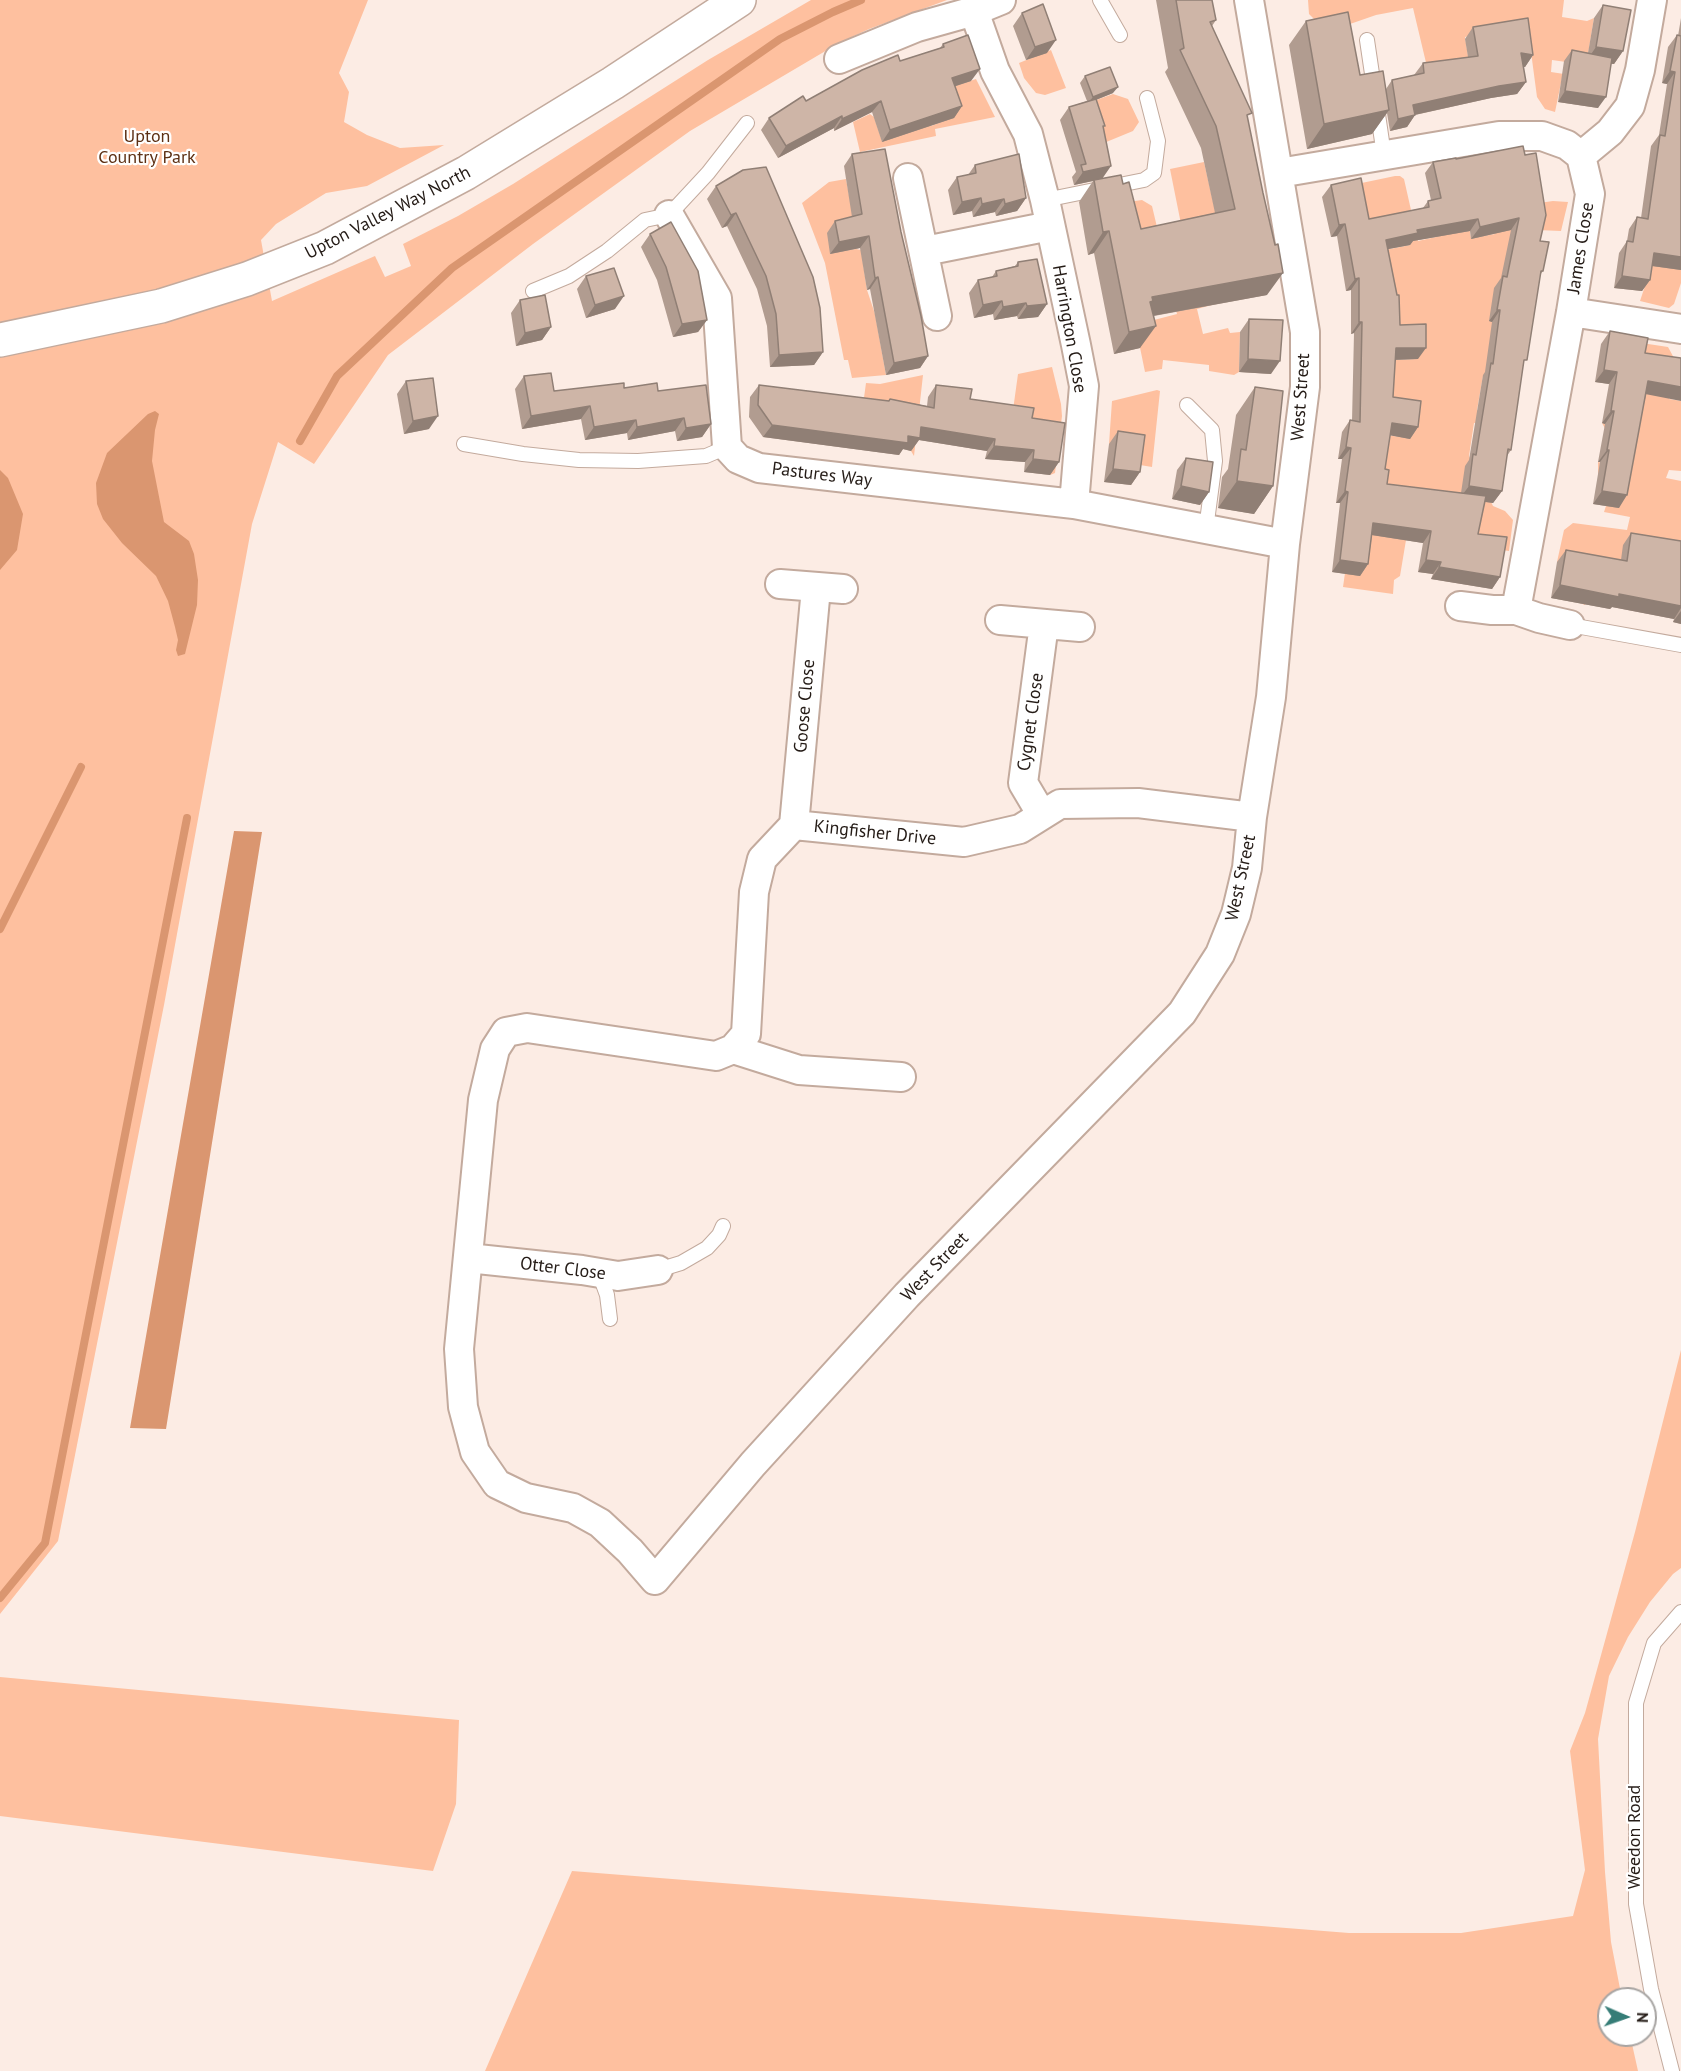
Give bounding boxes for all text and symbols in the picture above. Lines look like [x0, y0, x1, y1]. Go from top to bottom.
park label: Upton Country Park [98, 126, 196, 168]
street label: Upton Valley Way North [302, 162, 474, 264]
street label: James Close [1563, 201, 1599, 295]
street label: Harrington Close [1047, 263, 1091, 395]
street label: West Street [1287, 352, 1315, 442]
street label: Pastures Way [771, 458, 873, 492]
street label: Goose Close [790, 658, 820, 754]
street label: Cygnet Close [1013, 671, 1049, 773]
street label: Kingfisher Drive [813, 816, 937, 850]
street label: West Street [1221, 833, 1261, 923]
street label: West Street [897, 1228, 973, 1306]
street label: Otter Close [519, 1253, 607, 1285]
street label: Weedon Road [1624, 1785, 1646, 1889]
north arrow [1597, 1987, 1657, 2047]
text: N [1633, 2012, 1653, 2023]

